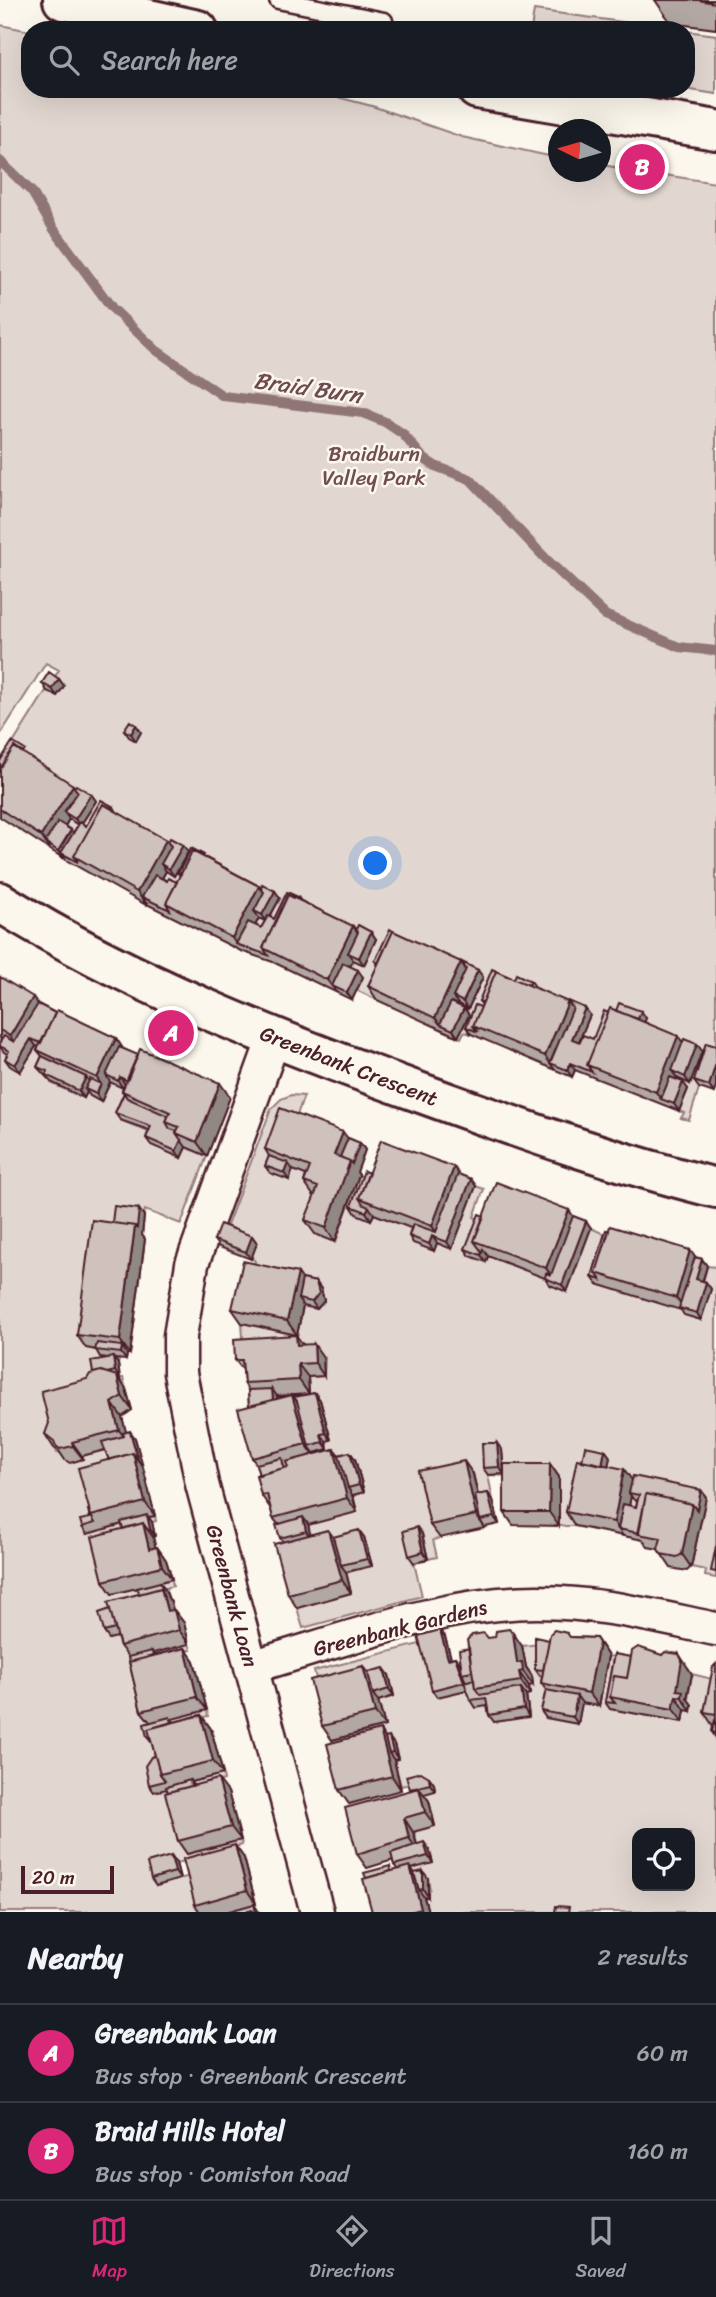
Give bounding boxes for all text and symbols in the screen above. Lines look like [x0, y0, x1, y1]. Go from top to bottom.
search box [21, 21, 695, 98]
text: Search here [101, 37, 238, 83]
icon: search [45, 41, 83, 79]
north arrow [548, 119, 611, 182]
pin: B [619, 141, 665, 193]
water label: Braid Burn [251, 360, 367, 416]
park label: Braidburn Valley Park [322, 435, 426, 497]
your location [358, 846, 392, 880]
pin: A [148, 1007, 194, 1059]
street label: Greenbank Crescent [254, 1015, 444, 1117]
street label: Greenbank Loan [195, 1520, 269, 1672]
street label: Greenbank Gardens [309, 1588, 491, 1668]
map controls [632, 1828, 695, 1891]
button: locate [632, 1828, 695, 1891]
text: 20 m [32, 1861, 75, 1894]
scale bar [21, 1863, 114, 1895]
text: Nearby [28, 1931, 123, 1985]
text: 2 results [597, 1937, 688, 1978]
text: Greenbank Loan [95, 2010, 277, 2056]
text: A [43, 2033, 59, 2074]
text: 60 m [637, 2033, 688, 2074]
text: Bus stop · Greenbank Crescent [95, 2056, 406, 2097]
text: Braid Hills Hotel [95, 2108, 285, 2154]
text: B [44, 2131, 58, 2172]
text: 160 m [627, 2131, 688, 2172]
text: Bus stop · Comiston Road [95, 2154, 349, 2195]
tab: Map [90, 2212, 128, 2287]
tab: Directions [309, 2212, 395, 2287]
tab: Saved [575, 2212, 626, 2287]

